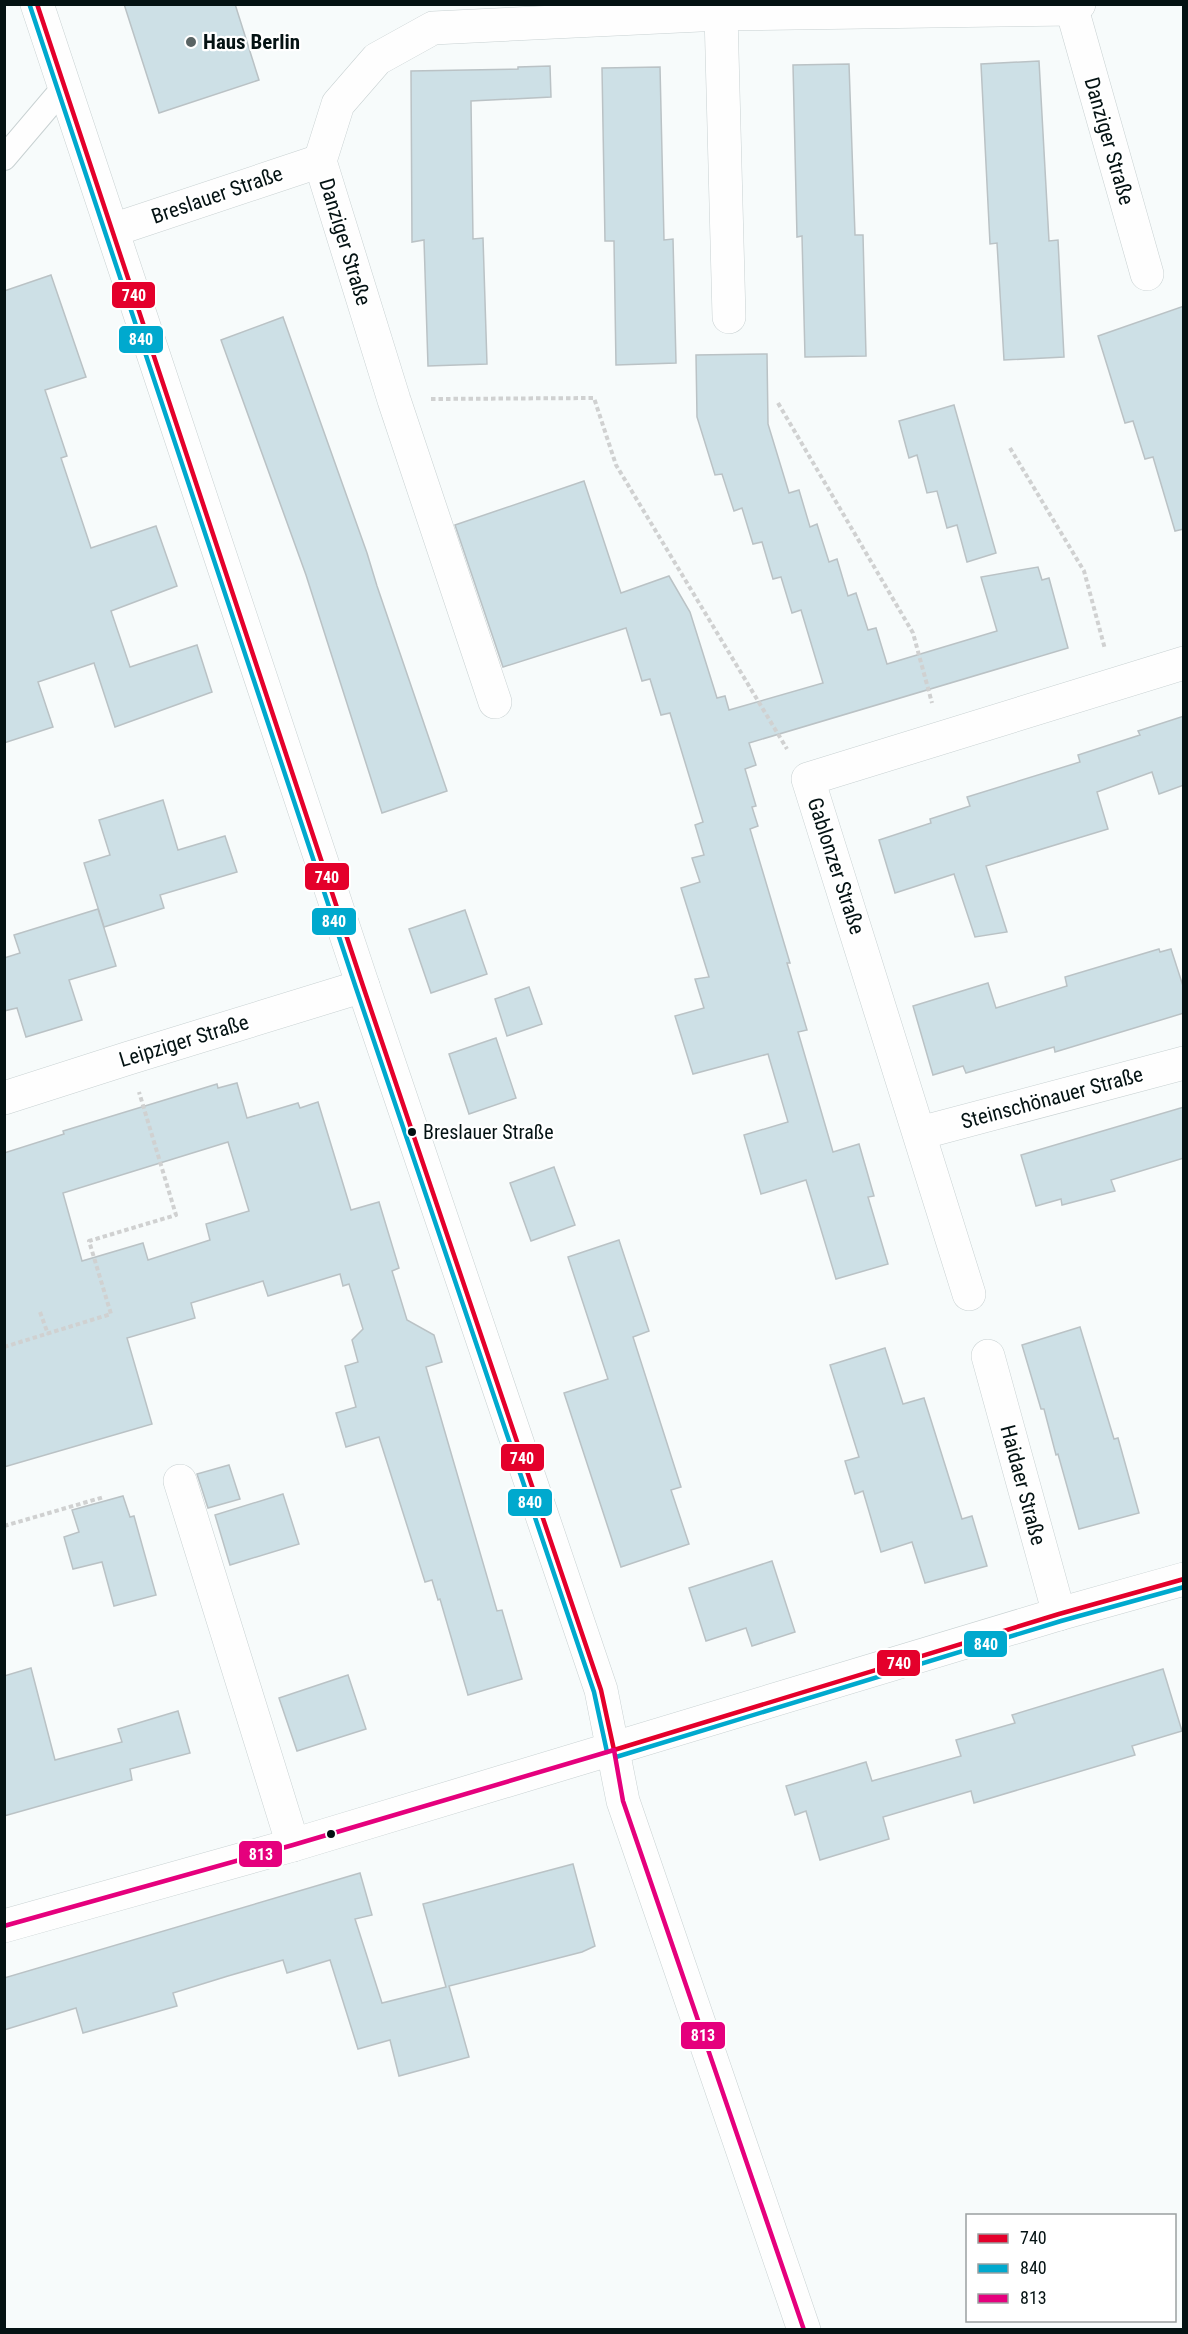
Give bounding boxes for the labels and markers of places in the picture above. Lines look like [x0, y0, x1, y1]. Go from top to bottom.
place label: Haus Berlin [203, 30, 300, 54]
marker: Haus Berlin [184, 35, 198, 49]
place label: Breslauer Straße [423, 1120, 554, 1144]
marker: Breslauer Straße [406, 1126, 418, 1138]
unlabelled marker [325, 1828, 337, 1840]

